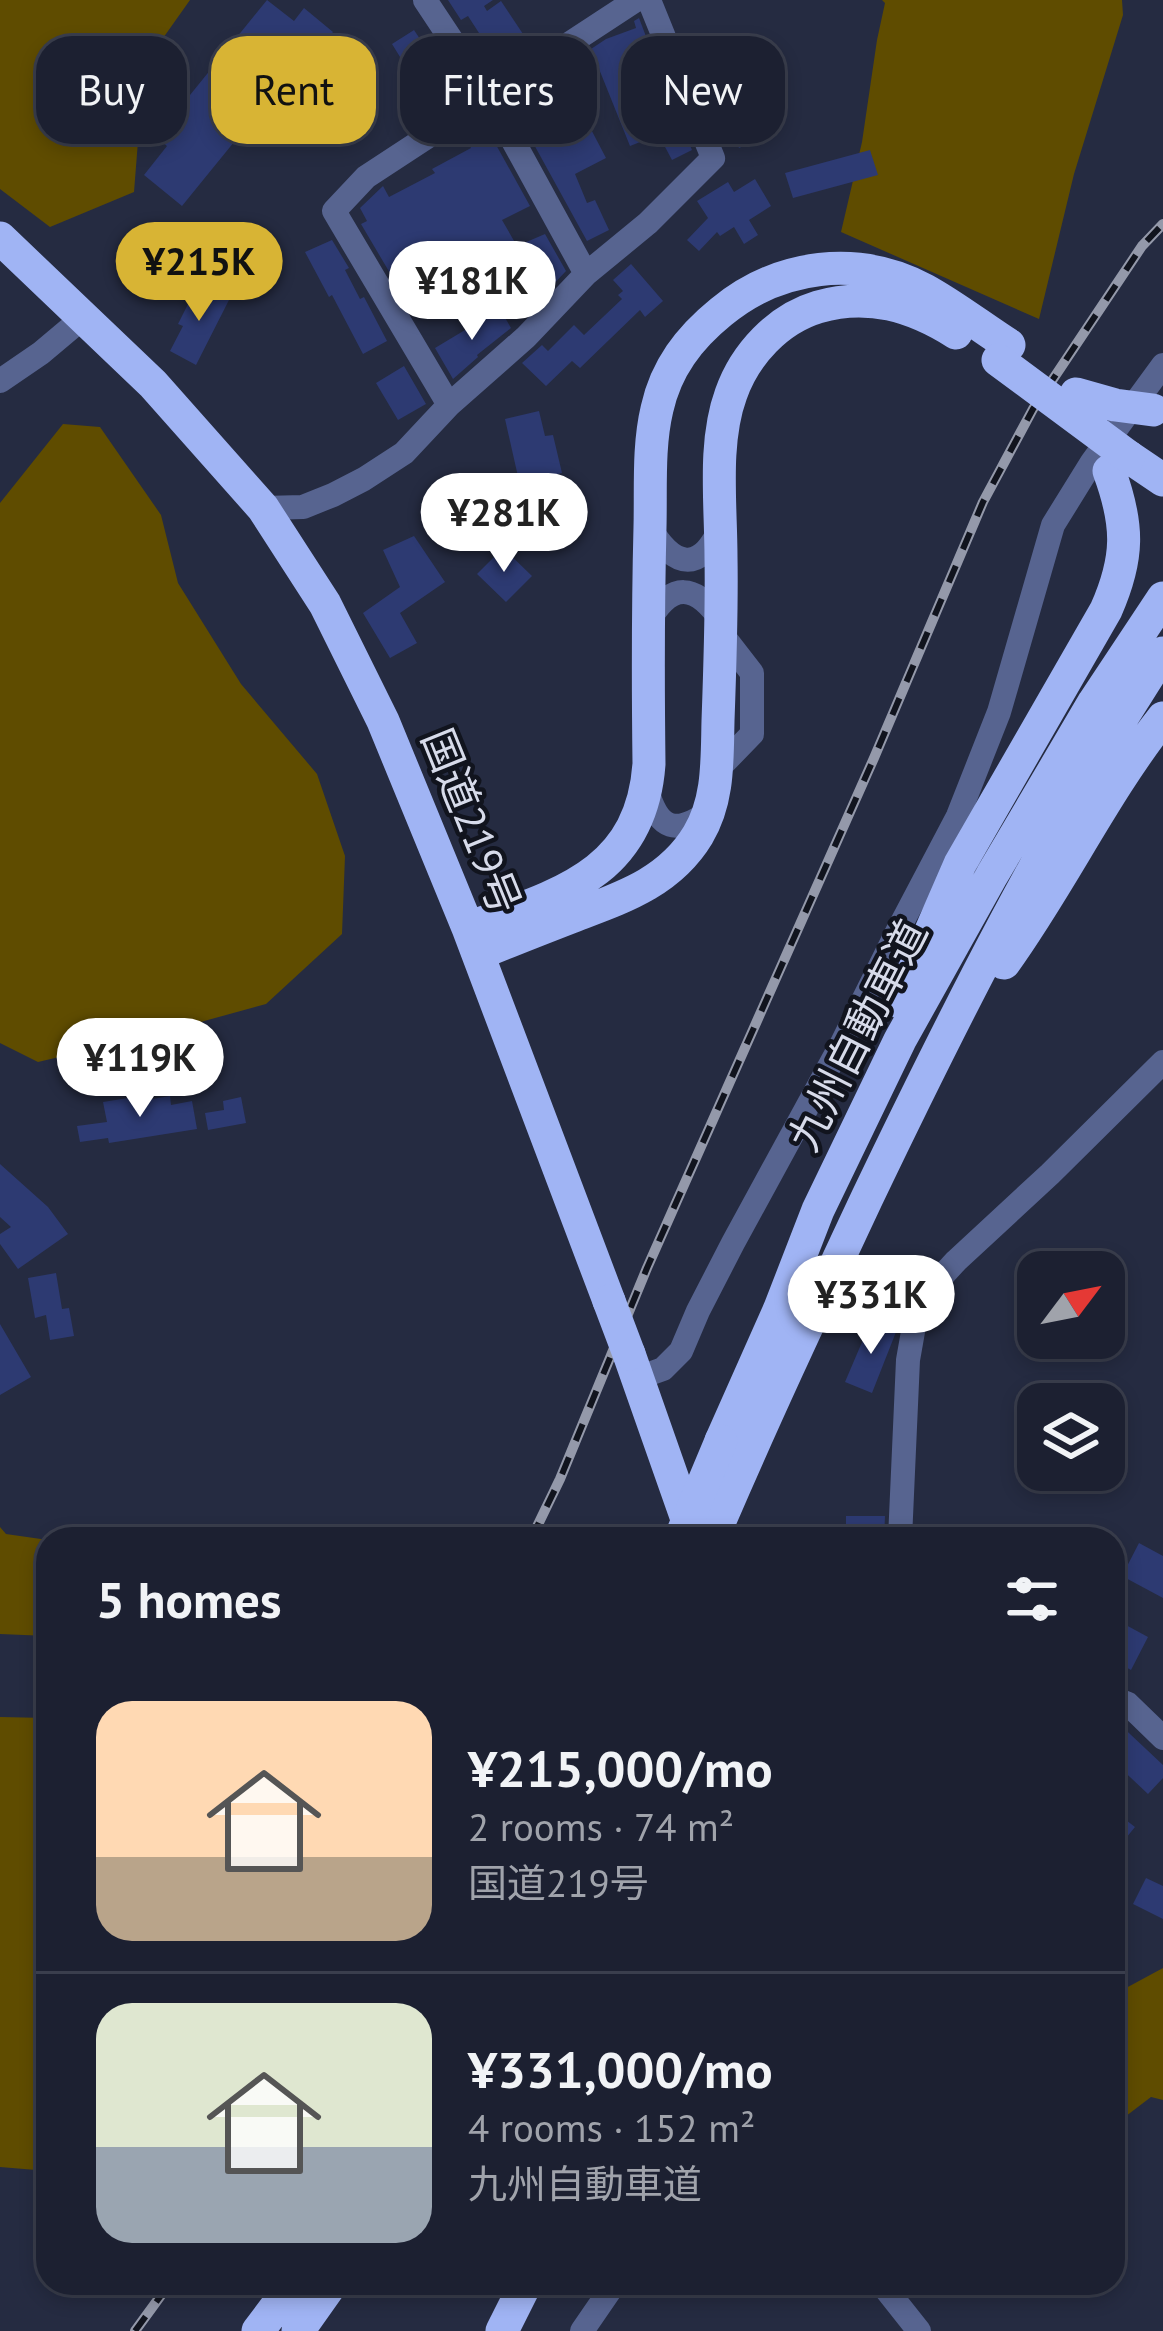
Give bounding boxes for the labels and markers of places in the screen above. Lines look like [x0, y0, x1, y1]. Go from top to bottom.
pin: ¥215K [115, 222, 283, 324]
pin: ¥181K [388, 241, 556, 343]
pin: ¥281K [420, 473, 588, 575]
pin: ¥119K [56, 1018, 224, 1120]
pin: ¥331K [787, 1255, 955, 1357]

